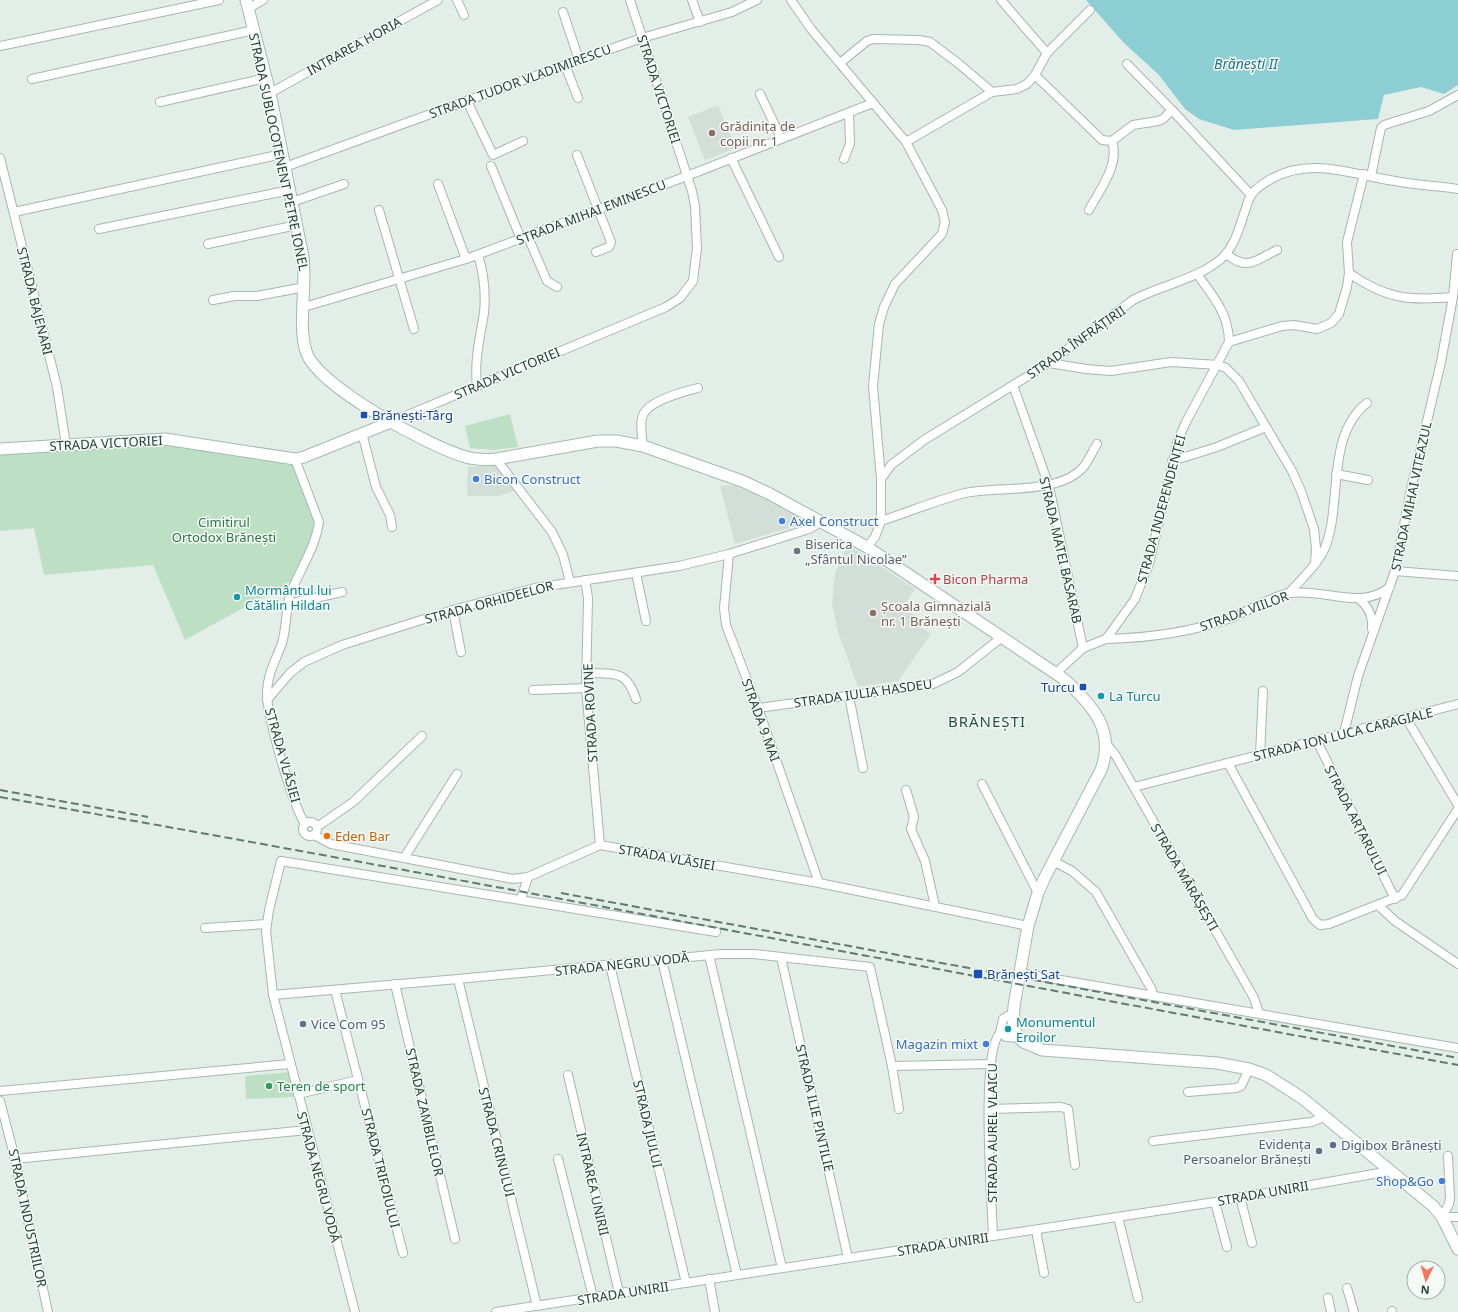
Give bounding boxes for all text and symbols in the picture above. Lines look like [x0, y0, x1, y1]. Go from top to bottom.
street label: INTRAREA HORIA [304, 12, 405, 79]
street label: STRADA SUBLOCOTENENT PETRE IONEL [245, 31, 313, 273]
street label: STRADA VICTORIEI [633, 32, 685, 146]
street label: STRADA TUDOR VLADIMIRESCU [426, 40, 614, 122]
water label: Brănești II [1214, 54, 1279, 73]
place label: Grădinița de copii nr. 1 [720, 117, 795, 150]
marker: Grădinița de copii nr. 1 [707, 128, 717, 138]
street label: STRADA MIHAI EMINESCU [514, 175, 668, 249]
street label: STRADA BAJENARI [13, 245, 57, 357]
street label: STRADA ÎNFRĂȚIRII [1023, 301, 1129, 383]
street label: STRADA VICTORIEI [451, 343, 563, 403]
place label: Brănești-Târg [372, 406, 453, 424]
marker: Brănești-Târg [359, 410, 369, 420]
street label: STRADA MIHAI VITEAZUL [1386, 419, 1436, 572]
street label: STRADA VICTORIEI [49, 431, 163, 455]
street label: STRADA INDEPENDENȚEI [1132, 433, 1190, 585]
place label: Bicon Construct [484, 470, 581, 488]
marker: Bicon Construct [471, 474, 481, 484]
street label: STRADA MATEI BASARAB [1035, 475, 1087, 625]
place label: Axel Construct [790, 512, 879, 530]
park label: Cimitirul Ortodox Brănești [172, 513, 276, 546]
marker: Axel Construct [777, 516, 787, 526]
place label: Biserica „Sfântul Nicolae” [805, 535, 907, 568]
marker: Biserica „Sfântul Nicolae” [792, 546, 802, 556]
place label: Bicon Pharma [943, 570, 1028, 588]
marker: Bicon Pharma [930, 574, 940, 584]
street label: STRADA ORHIDEELOR [423, 576, 555, 628]
place label: Mormântul lui Cătălin Hildan [245, 581, 332, 614]
street label: STRADA VIILOR [1197, 587, 1291, 635]
marker: Mormântul lui Cătălin Hildan [232, 592, 242, 602]
place label: Școala Gimnazială nr. 1 Brănești [881, 597, 991, 630]
marker: Școala Gimnazială nr. 1 Brănești [868, 608, 878, 618]
street label: STRADA ROVINE [578, 663, 602, 763]
street label: STRADA IULIA HASDEU [793, 674, 933, 712]
street label: STRADA 9 MAI [738, 676, 784, 764]
place label: Turcu [1041, 678, 1075, 696]
marker: Turcu [1078, 682, 1088, 692]
place label: La Turcu [1109, 687, 1160, 705]
marker: La Turcu [1096, 691, 1106, 701]
street label: STRADA ION LUCA CARAGIALE [1251, 703, 1435, 765]
street label: STRADA VLĂSIEI [261, 706, 305, 804]
district label: BRĂNEȘTI [948, 711, 1026, 731]
street label: STRADA ARȚARULUI [1321, 762, 1391, 878]
street label: STRADA MĂRĂȘEȘTI [1147, 820, 1223, 934]
place label: Eden Bar [335, 827, 391, 845]
marker: Eden Bar [322, 831, 332, 841]
street label: STRADA VLĂSIEI [617, 840, 717, 874]
street label: STRADA NEGRU VODĂ [554, 948, 691, 980]
place label: Brănești Sat [987, 965, 1060, 983]
marker: Brănești Sat [972, 968, 984, 980]
place label: Monumentul Eroilor [1016, 1013, 1095, 1046]
place label: Vice Com 95 [311, 1015, 386, 1033]
marker: Vice Com 95 [298, 1019, 308, 1029]
marker: Monumentul Eroilor [1003, 1024, 1013, 1034]
place label: Magazin mixt [896, 1035, 978, 1053]
marker: Magazin mixt [981, 1039, 991, 1049]
street label: STRADA ILIE PINTILIE [792, 1043, 838, 1173]
street label: STRADA ZAMBILELOR [402, 1046, 448, 1178]
street label: STRADA AUREL VLAICU [983, 1063, 1001, 1203]
place label: Teren de sport [277, 1077, 366, 1095]
street label: STRADA JIULUI [629, 1078, 667, 1170]
marker: Teren de sport [264, 1081, 274, 1091]
street label: STRADA CRINULUI [475, 1085, 519, 1199]
street label: STRADA TRIFOIULUI [357, 1106, 405, 1230]
street label: STRADA NEGRU VODĂ [293, 1110, 345, 1245]
street label: INTRAREA UNIRII [572, 1131, 614, 1237]
place label: Evidența Persoanelor Brănești [1183, 1135, 1311, 1168]
place label: Digibox Brănești [1341, 1136, 1442, 1154]
marker: Digibox Brănești [1328, 1140, 1338, 1150]
marker: Evidența Persoanelor Brănești [1314, 1146, 1324, 1156]
street label: STRADA INDUSTRIILOR [5, 1147, 51, 1289]
place label: Shop&Go [1376, 1172, 1434, 1190]
street label: STRADA UNIRII [1216, 1176, 1310, 1210]
marker: Shop&Go [1437, 1176, 1447, 1186]
street label: STRADA UNIRII [896, 1228, 990, 1260]
north arrow [1406, 1260, 1446, 1300]
street label: STRADA UNIRII [576, 1277, 670, 1309]
text: N [1420, 1283, 1430, 1298]

